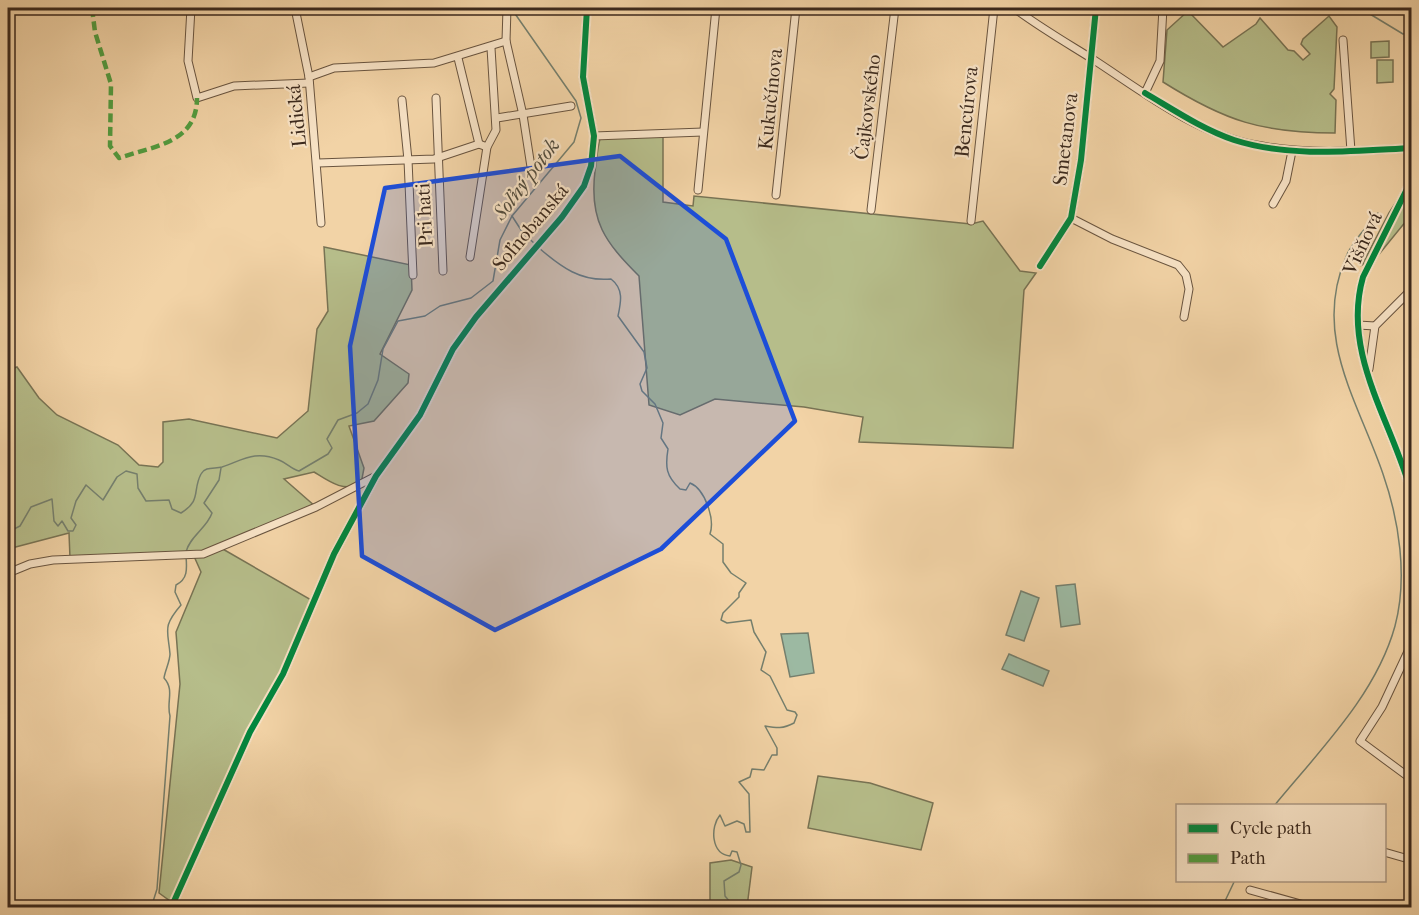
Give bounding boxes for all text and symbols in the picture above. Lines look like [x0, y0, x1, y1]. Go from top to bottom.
street label: Kukučínova [754, 46, 787, 151]
street label: Čajkovského [849, 53, 885, 161]
street label: Bencúrova [950, 64, 983, 159]
street label: Lidická [282, 83, 311, 148]
street label: Smetanova [1048, 91, 1083, 187]
water label: Soľný potok [487, 133, 565, 225]
street label: Soľnobanská [487, 179, 574, 275]
street label: Pri hati [411, 182, 438, 248]
street label: Višňová [1338, 207, 1387, 279]
legend [1176, 804, 1386, 882]
text: Cycle path [1230, 818, 1311, 839]
text: Path [1230, 848, 1266, 869]

